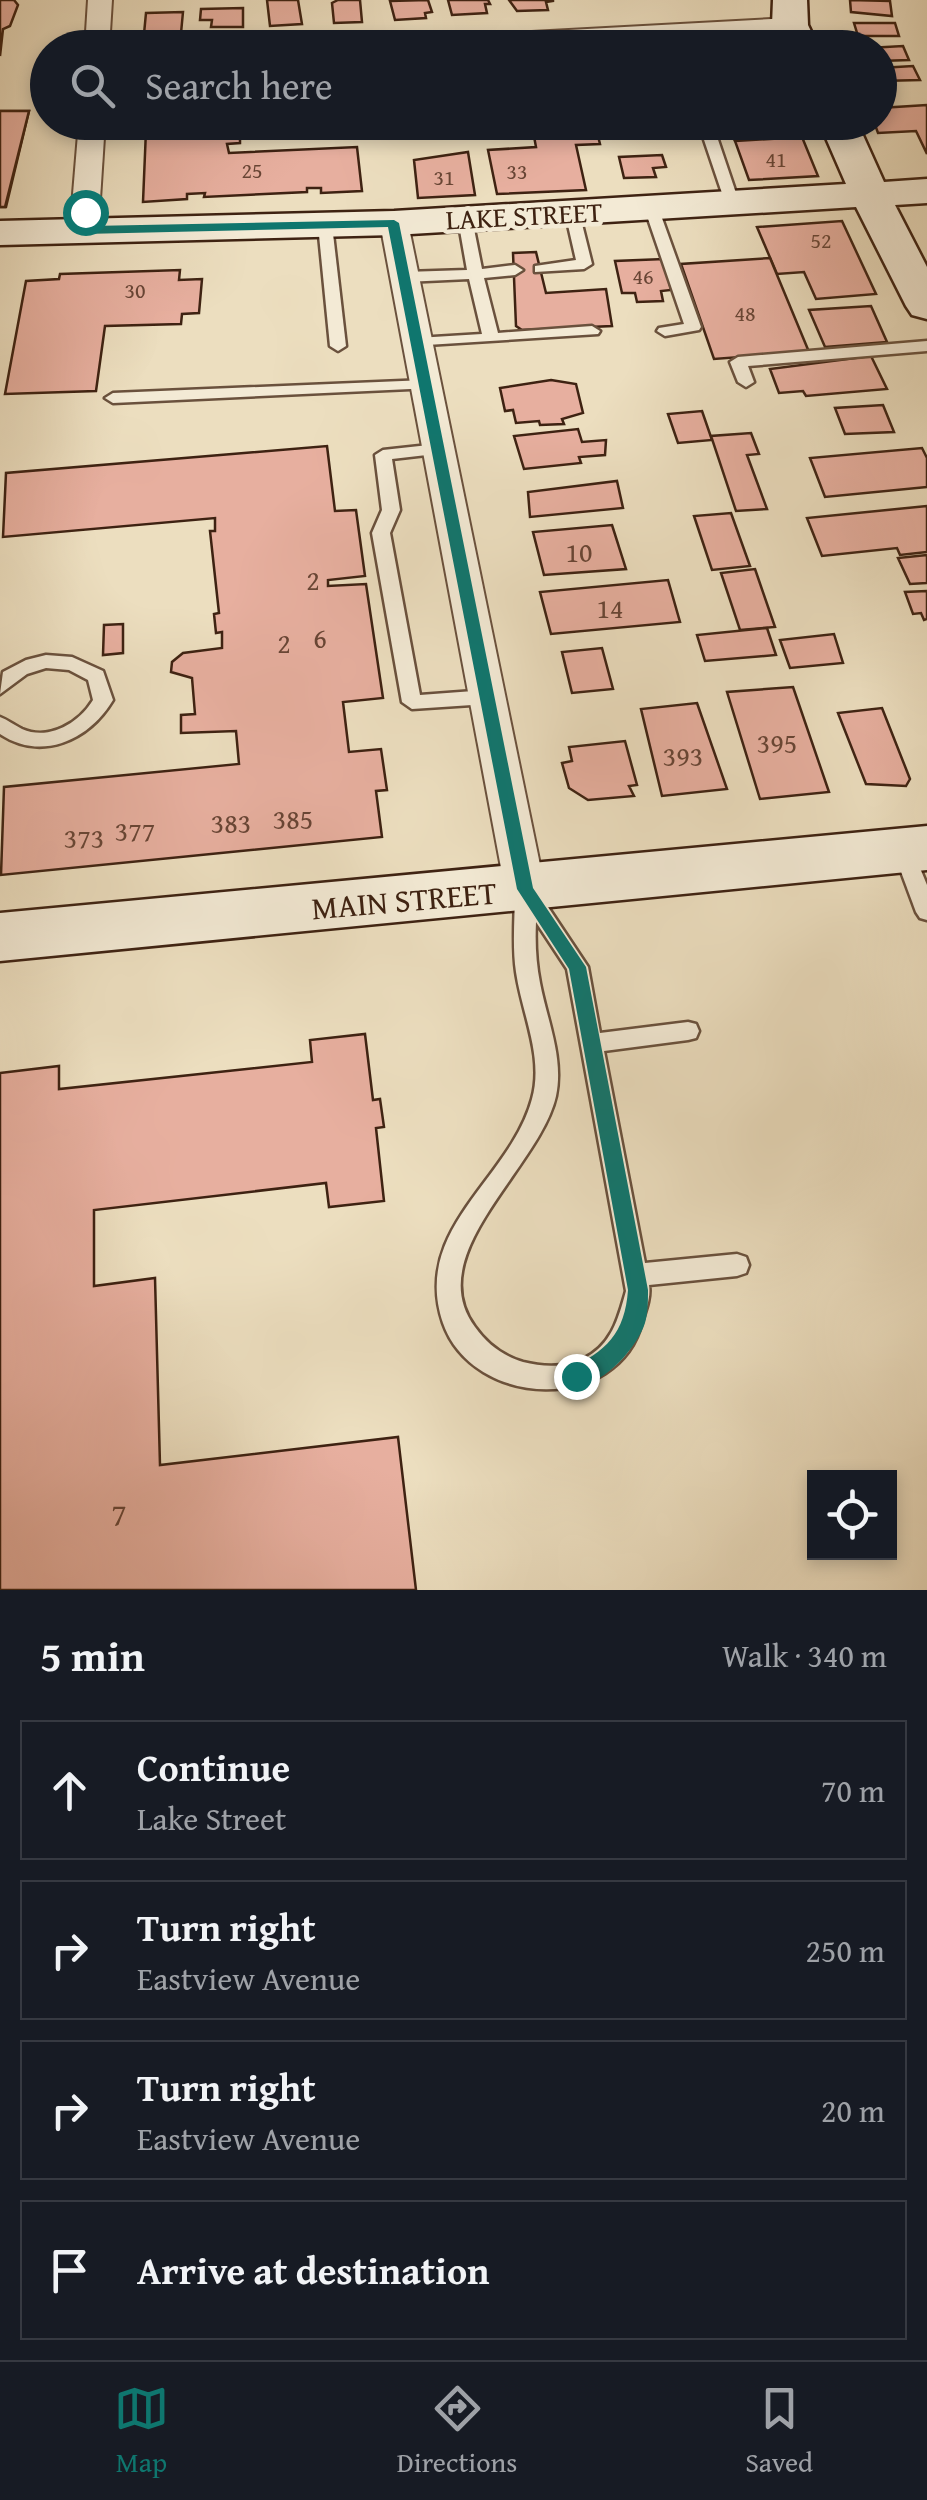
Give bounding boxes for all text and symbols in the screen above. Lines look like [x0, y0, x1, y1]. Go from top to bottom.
search box [30, 30, 897, 140]
text: Search here [145, 57, 333, 113]
icon: search [65, 58, 120, 113]
house number: 41 [765, 143, 787, 175]
house number: 25 [241, 154, 263, 186]
house number: 33 [506, 155, 528, 187]
house number: 31 [433, 161, 455, 193]
route start [63, 190, 109, 236]
street label: LAKE STREET [445, 190, 604, 240]
house number: 52 [810, 224, 832, 256]
house number: 46 [632, 260, 654, 292]
house number: 30 [124, 274, 146, 306]
house number: 48 [734, 297, 756, 329]
house number: 10 [566, 531, 592, 572]
house number: 2 [306, 559, 320, 600]
house number: 14 [597, 587, 623, 628]
house number: 6 [313, 617, 327, 658]
house number: 2 [277, 622, 291, 663]
house number: 395 [757, 722, 797, 763]
house number: 393 [663, 735, 703, 776]
house number: 385 [273, 798, 313, 839]
house number: 383 [211, 802, 251, 843]
house number: 377 [115, 810, 155, 851]
house number: 373 [64, 817, 104, 858]
street label: MAIN STREET [309, 868, 499, 932]
route end [554, 1354, 600, 1400]
map controls [807, 1470, 897, 1560]
button: locate [807, 1470, 897, 1560]
house number: 7 [111, 1491, 127, 1538]
text: 5 min [40, 1625, 145, 1686]
text: Walk · 340 m [722, 1632, 887, 1679]
text: Continue [137, 1739, 290, 1795]
icon: ahead [42, 1763, 97, 1818]
text: 70 m [821, 1767, 885, 1814]
text: Lake Street [137, 1795, 286, 1842]
text: Turn right [137, 1899, 316, 1955]
icon: right [42, 1923, 97, 1978]
text: 250 m [806, 1927, 885, 1974]
text: Eastview Avenue [137, 1955, 360, 2002]
text: Turn right [137, 2059, 316, 2115]
icon: right [42, 2083, 97, 2138]
text: 20 m [821, 2087, 885, 2134]
text: Eastview Avenue [137, 2115, 360, 2162]
text: Arrive at destination [137, 2242, 490, 2298]
icon: arrive [42, 2243, 97, 2298]
tab: Map [114, 2381, 169, 2482]
tab: Directions [397, 2381, 517, 2482]
tab: Saved [745, 2381, 813, 2482]

